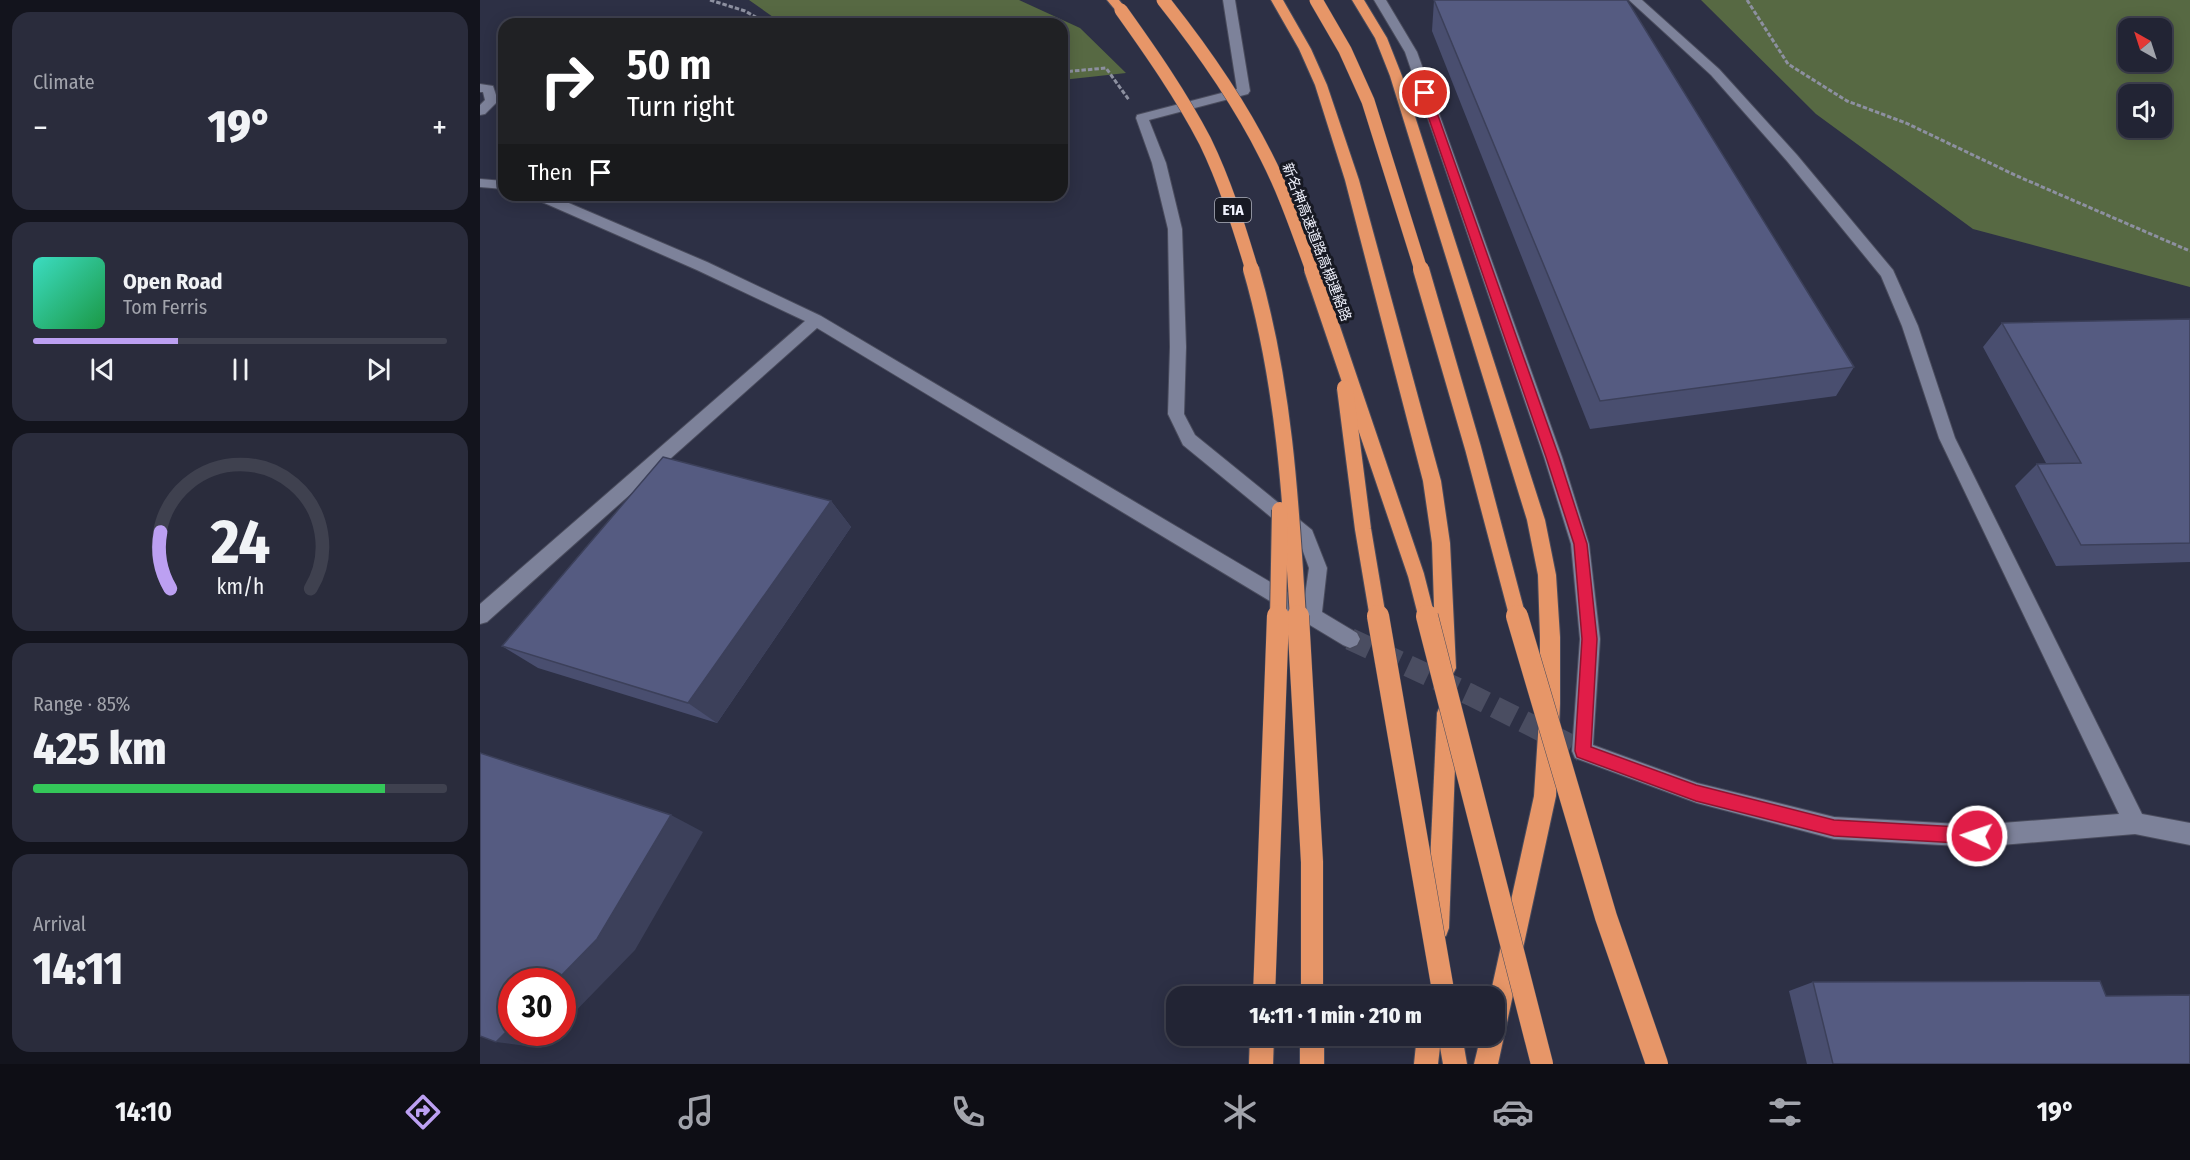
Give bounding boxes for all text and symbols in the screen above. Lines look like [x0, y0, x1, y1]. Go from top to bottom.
north arrow [2118, 18, 2172, 72]
map controls [2118, 18, 2172, 138]
text: 50 m [627, 40, 711, 90]
icon: right [528, 42, 606, 120]
pin [1399, 67, 1450, 118]
text: Climate [33, 70, 95, 94]
icon: arrive [1408, 76, 1441, 109]
button: sound [2118, 84, 2172, 138]
text: Turn right [627, 91, 735, 123]
text: 19° [208, 100, 272, 154]
text: − [33, 108, 48, 148]
text: + [432, 108, 447, 148]
icon: arrive [584, 156, 617, 189]
text: Then [528, 159, 572, 186]
street label: 新名神高速道路高槻連絡路 [1278, 161, 1355, 324]
road number: E1A [1215, 198, 1251, 222]
text: Open Road [123, 268, 223, 295]
text: Tom Ferris [123, 295, 207, 319]
icon: previous [86, 353, 119, 386]
icon: pause [224, 353, 257, 386]
icon: next [362, 353, 395, 386]
text: 24 [209, 505, 270, 580]
text: km/h [216, 574, 264, 600]
text: Range · 85% [33, 692, 130, 716]
text: 425 km [33, 722, 167, 776]
position arrow [1945, 804, 2009, 868]
text: Arrival [33, 912, 86, 936]
text: 14:11 [33, 942, 123, 996]
speed limit sign: 30 [498, 968, 576, 1046]
text: 14:11 · 1 min · 210 m [1249, 1002, 1422, 1029]
icon: directions [402, 1091, 444, 1133]
icon: music [675, 1091, 717, 1133]
icon: phone [947, 1091, 989, 1133]
icon: climate [1219, 1091, 1261, 1133]
icon: car [1492, 1091, 1534, 1133]
icon: filters [1764, 1091, 1806, 1133]
text: 14:10 [115, 1096, 172, 1128]
text: 19° [2037, 1096, 2075, 1128]

